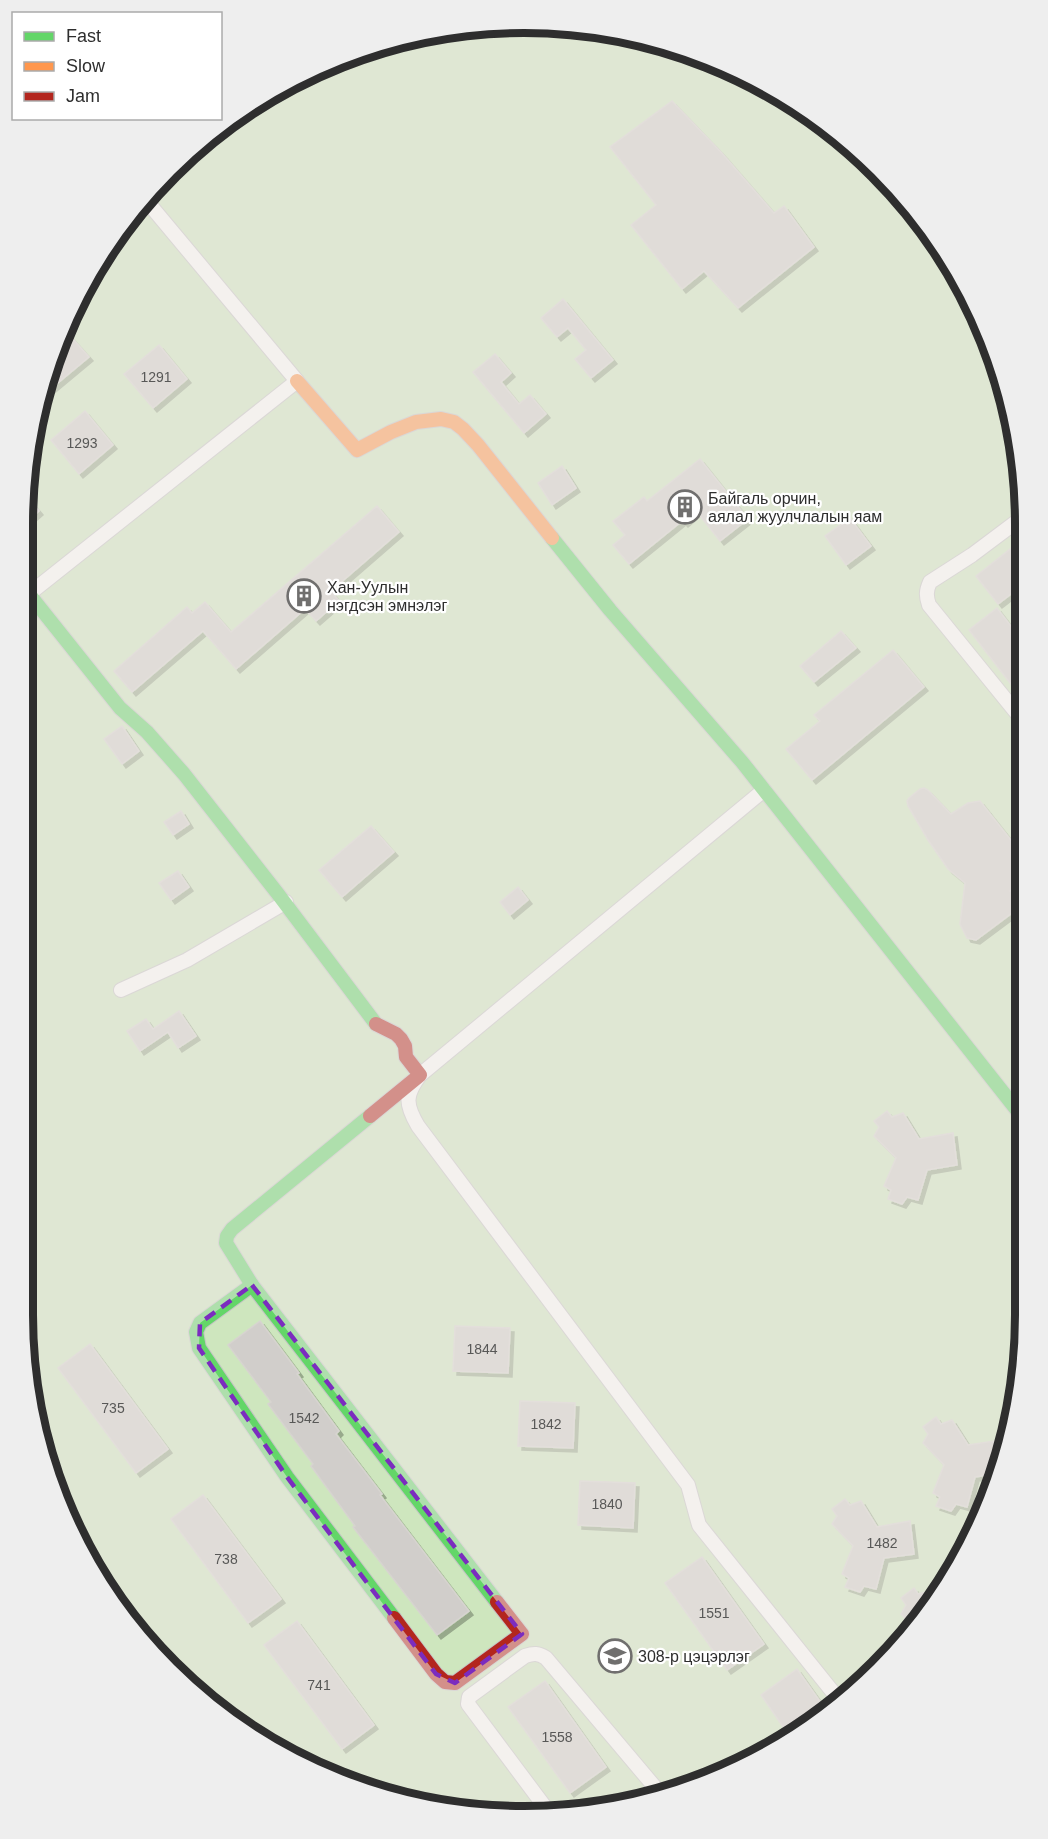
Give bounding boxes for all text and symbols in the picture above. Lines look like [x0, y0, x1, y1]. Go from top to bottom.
legend [12, 12, 222, 120]
text: Fast [66, 26, 101, 46]
text: Slow [66, 56, 106, 76]
text: Jam [66, 86, 100, 106]
house number: 1291 [140, 369, 172, 385]
house number: 1293 [66, 435, 98, 451]
building icon: Байгаль орчин, аялал жуулчлалын яам [667, 489, 703, 525]
place label: Байгаль орчин, аялал жуулчлалын яам [708, 490, 882, 525]
building icon: Хан-Уулын нэгдсэн эмнэлэг [286, 578, 322, 614]
place label: Хан-Уулын нэгдсэн эмнэлэг [327, 579, 447, 614]
house number: 1844 [466, 1341, 498, 1357]
house number: 735 [101, 1400, 125, 1416]
house number: 1542 [288, 1410, 320, 1426]
house number: 1842 [530, 1416, 562, 1432]
house number: 1840 [591, 1496, 623, 1512]
house number: 1482 [866, 1535, 898, 1551]
house number: 738 [214, 1551, 238, 1567]
house number: 1551 [698, 1605, 730, 1621]
school or university icon: 308-р цэцэрлэг [597, 1638, 633, 1674]
place label: 308-р цэцэрлэг [638, 1648, 750, 1665]
house number: 741 [307, 1677, 331, 1693]
house number: 1558 [541, 1729, 573, 1745]

